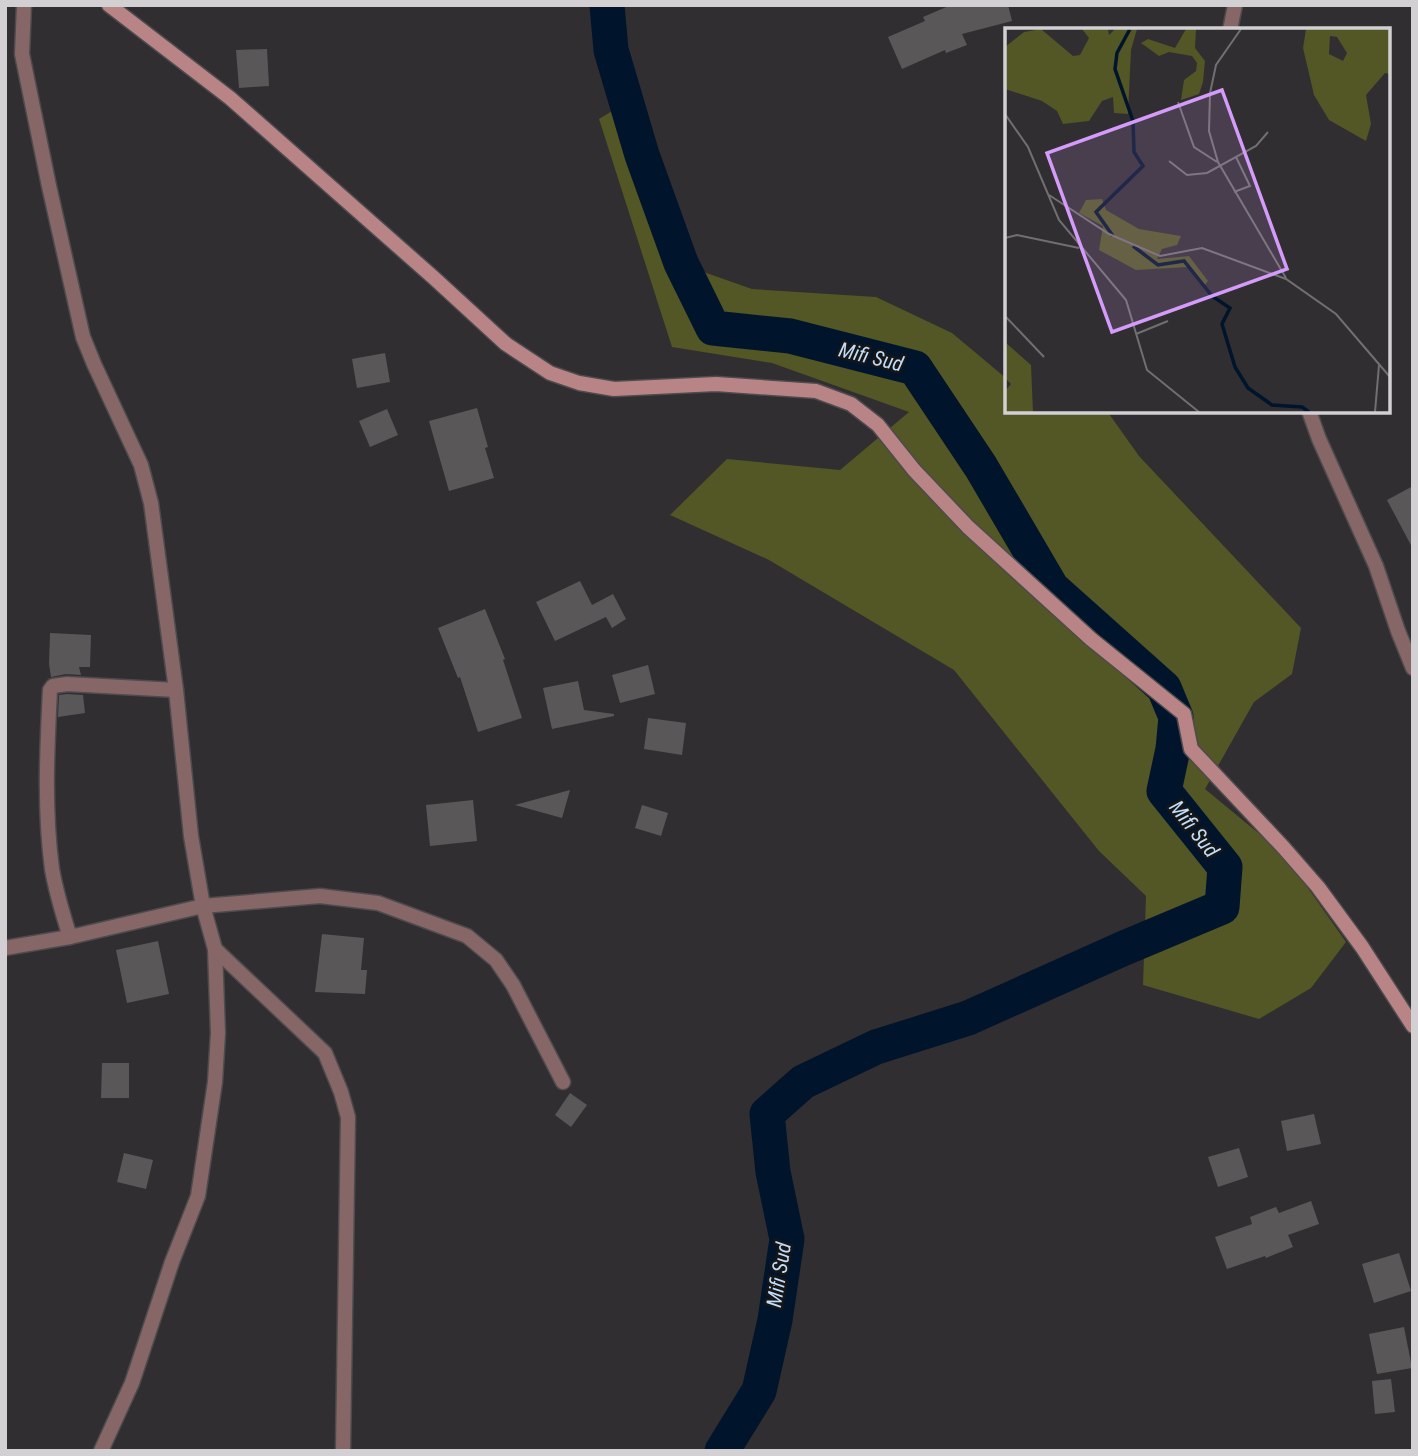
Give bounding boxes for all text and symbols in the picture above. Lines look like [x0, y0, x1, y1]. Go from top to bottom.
inset map [1005, 28, 1390, 413]
water label: Mifi Sud [836, 337, 906, 377]
water label: Mifi Sud [1164, 796, 1224, 863]
water label: Mifi Sud [762, 1240, 796, 1309]

